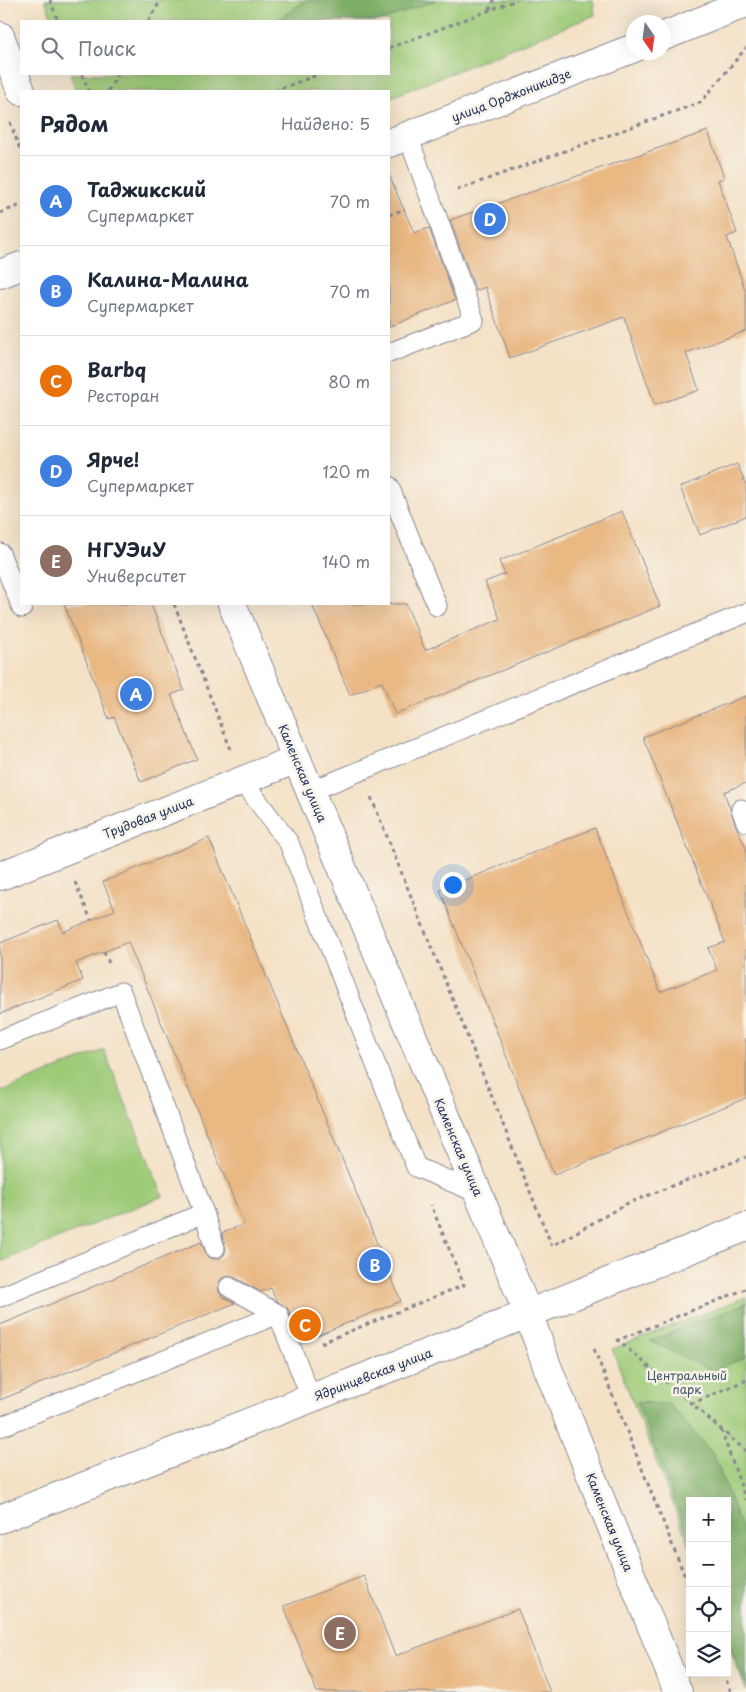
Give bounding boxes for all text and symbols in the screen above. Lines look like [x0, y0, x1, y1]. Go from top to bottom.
north arrow [626, 15, 671, 60]
search box [20, 20, 390, 75]
icon: search [38, 34, 66, 62]
text: Поиск [78, 34, 136, 62]
street label: улица Орджоникидзе [449, 64, 574, 126]
text: Рядом [40, 107, 108, 139]
text: Найдено: 5 [281, 111, 370, 135]
text: Таджикский [87, 175, 206, 203]
text: A [50, 189, 62, 213]
text: 70 m [330, 189, 370, 213]
pin: D [474, 200, 506, 238]
text: Супермаркет [87, 203, 194, 227]
text: Калина-Малина [87, 265, 249, 293]
text: B [51, 279, 61, 303]
text: 70 m [330, 279, 370, 303]
text: Супермаркет [87, 293, 194, 317]
text: Barbq [87, 355, 146, 383]
text: C [50, 369, 62, 393]
text: 80 m [328, 369, 370, 393]
text: Ресторан [87, 383, 160, 407]
text: Ярче! [87, 445, 139, 473]
text: D [50, 459, 62, 483]
text: 120 m [323, 459, 370, 483]
text: Супермаркет [87, 473, 194, 497]
text: НГУЭиУ [87, 535, 166, 563]
text: E [51, 549, 61, 573]
text: 140 m [322, 549, 370, 573]
text: Университет [87, 563, 186, 587]
pin: A [120, 675, 152, 713]
street label: Каменская улица [274, 721, 332, 825]
street label: Трудовая улица [100, 791, 196, 843]
your location [440, 872, 466, 898]
street label: Каменская улица [430, 1095, 488, 1199]
pin: B [359, 1246, 391, 1284]
pin: C [289, 1306, 321, 1344]
street label: Ядринцевская улица [311, 1343, 435, 1405]
park label: Центральный парк [647, 1366, 727, 1398]
street label: Каменская улица [582, 1470, 638, 1574]
map controls [686, 1497, 731, 1677]
button: + [686, 1497, 731, 1542]
button: − [686, 1542, 731, 1587]
button: locate [686, 1587, 731, 1632]
pin: E [324, 1614, 356, 1652]
button: layers [686, 1632, 731, 1677]

